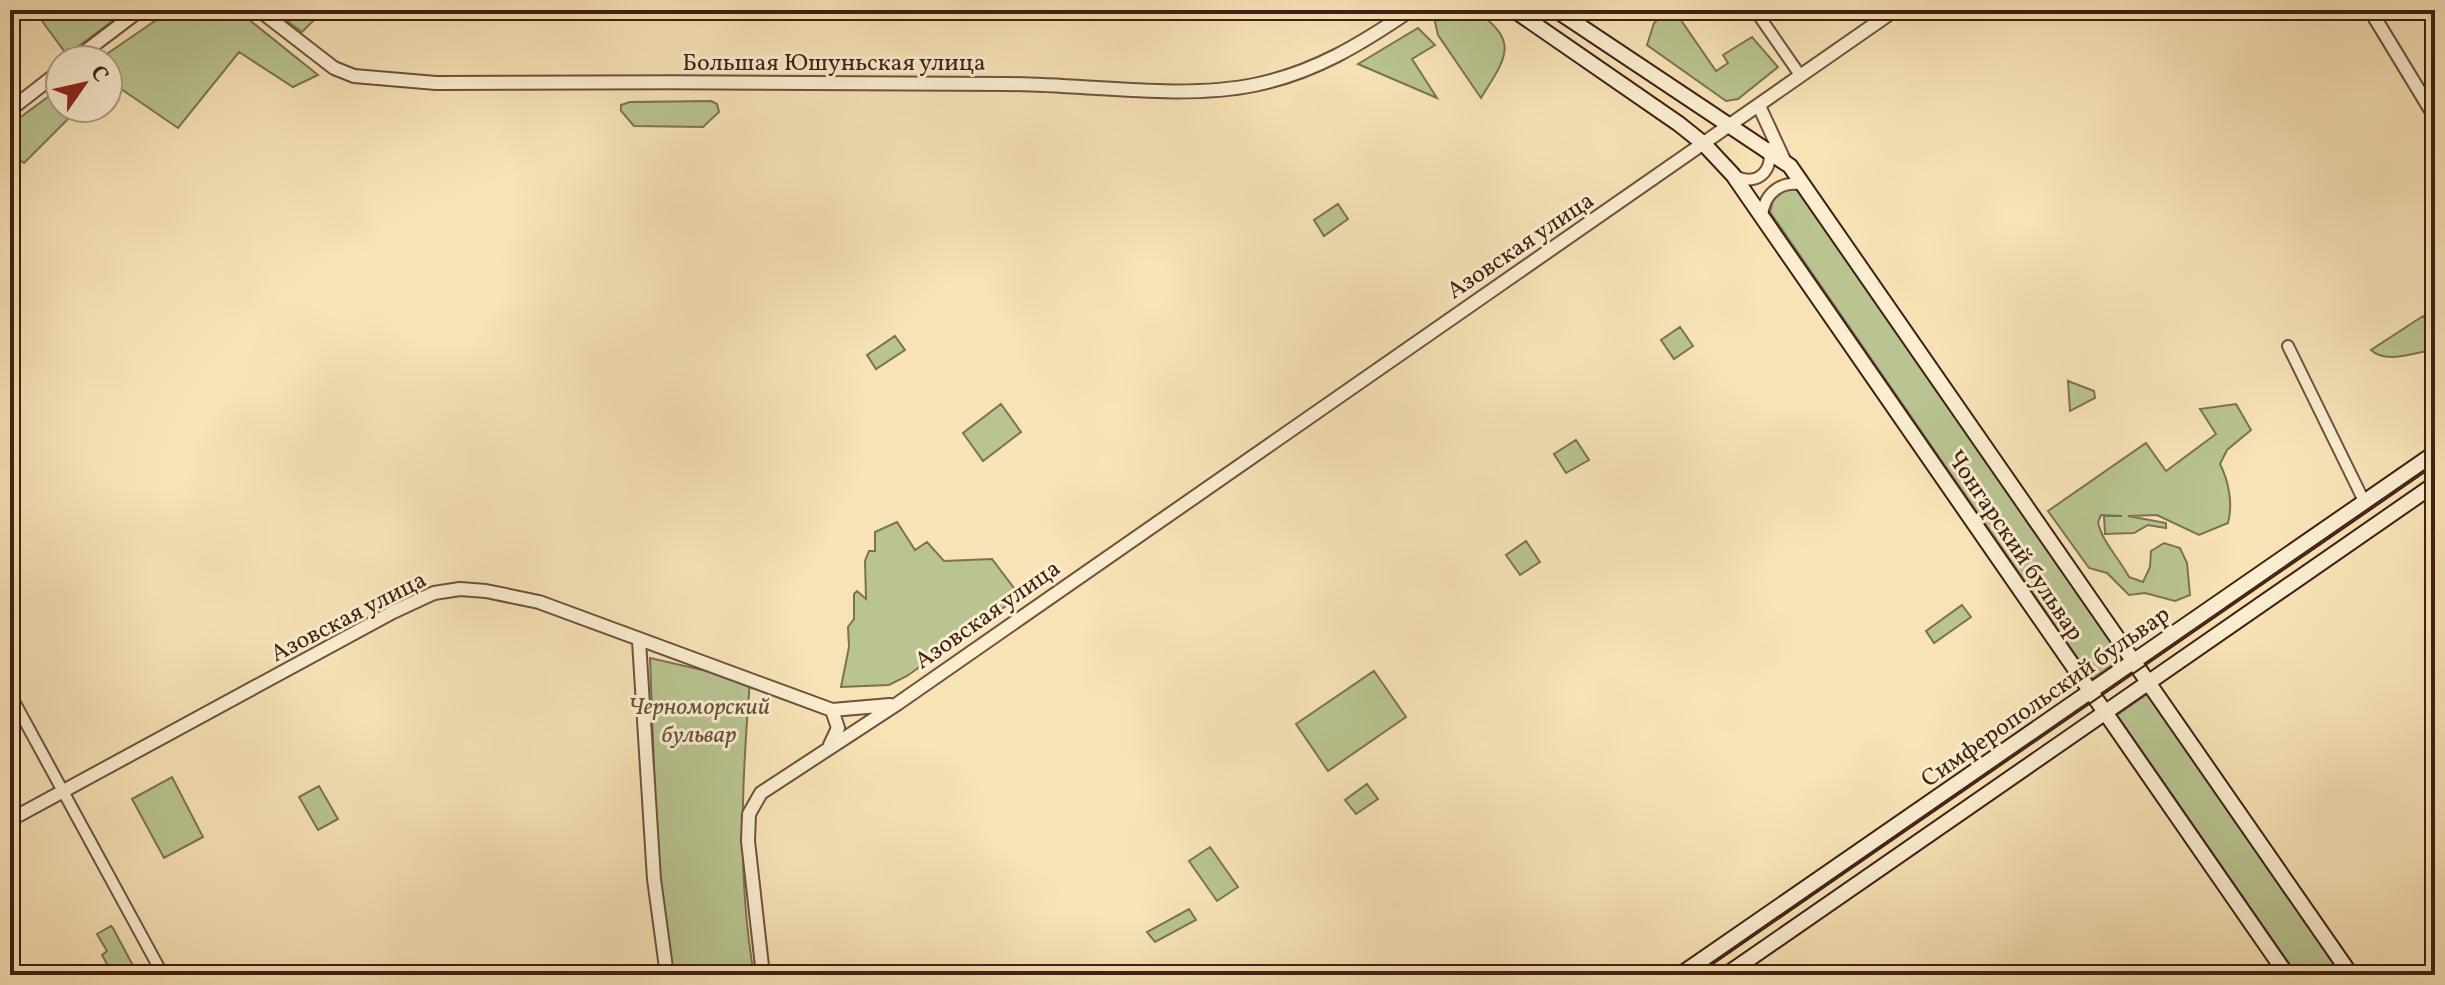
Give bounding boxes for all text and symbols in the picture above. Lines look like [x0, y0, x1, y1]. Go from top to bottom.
north arrow [44, 44, 124, 124]
street label: Большая Юшуньская улица [682, 47, 986, 81]
text: С [82, 60, 115, 89]
street label: Азовская улица [1441, 185, 1602, 309]
street label: Чонгарский бульвар [1938, 444, 2091, 648]
street label: Азовская улица [908, 553, 1068, 679]
street label: Азовская улица [265, 564, 433, 672]
street label: Симферопольский бульвар [1915, 599, 2178, 797]
park label: Черноморский бульвар [628, 691, 770, 753]

